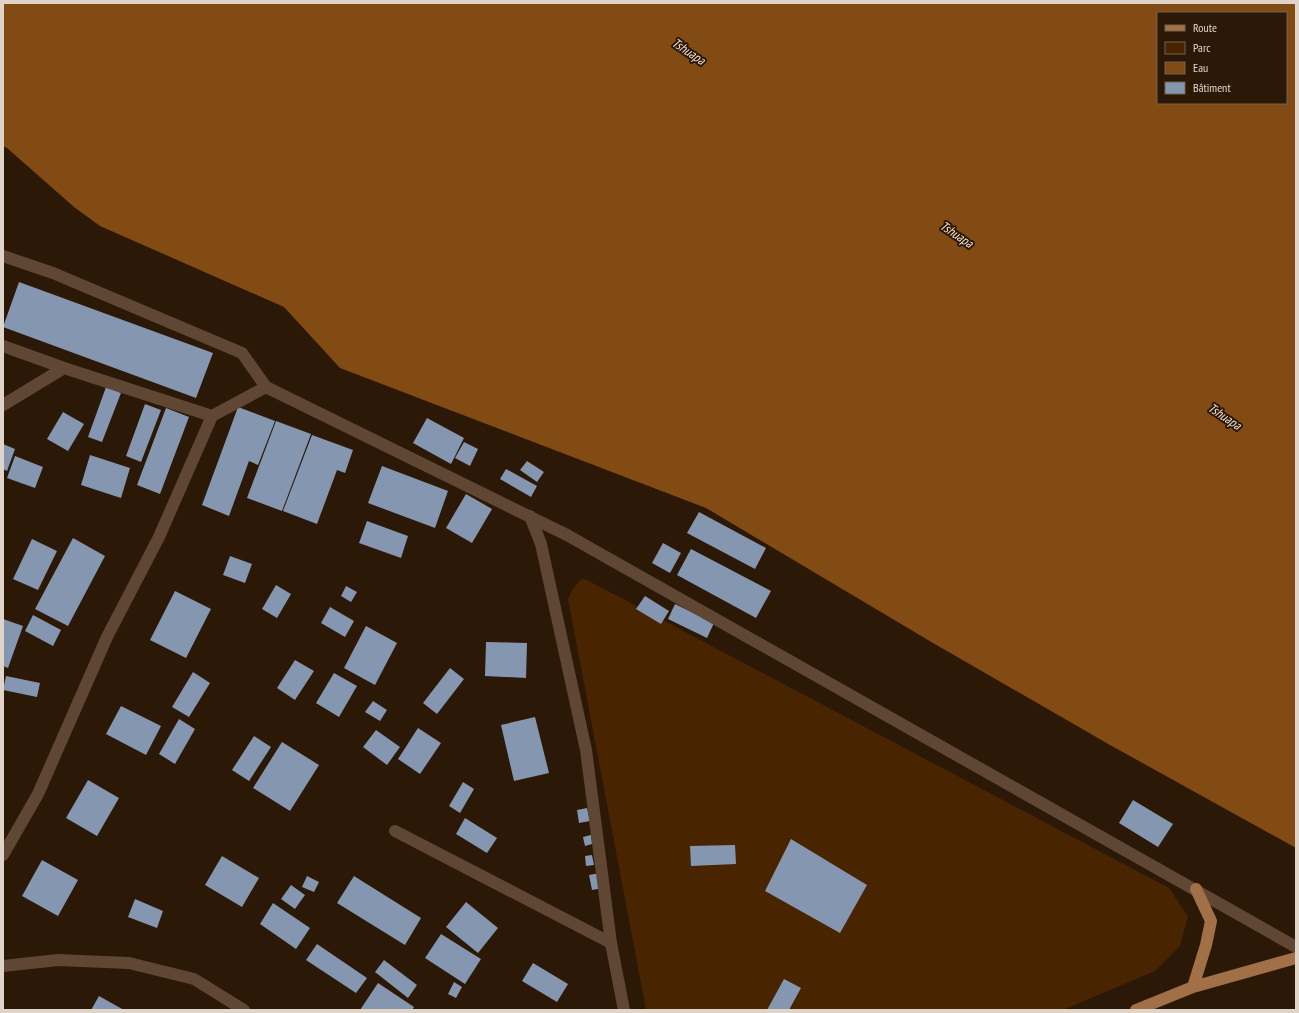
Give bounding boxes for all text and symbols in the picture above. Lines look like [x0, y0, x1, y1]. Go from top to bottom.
legend [1157, 12, 1287, 104]
text: Route [1193, 20, 1217, 35]
water label: Tshuapa [669, 34, 709, 69]
text: Parc [1193, 40, 1211, 55]
text: Eau [1193, 60, 1208, 75]
text: Bâtiment [1193, 80, 1231, 95]
water label: Tshuapa [937, 217, 977, 252]
water label: Tshuapa [1205, 399, 1245, 434]

